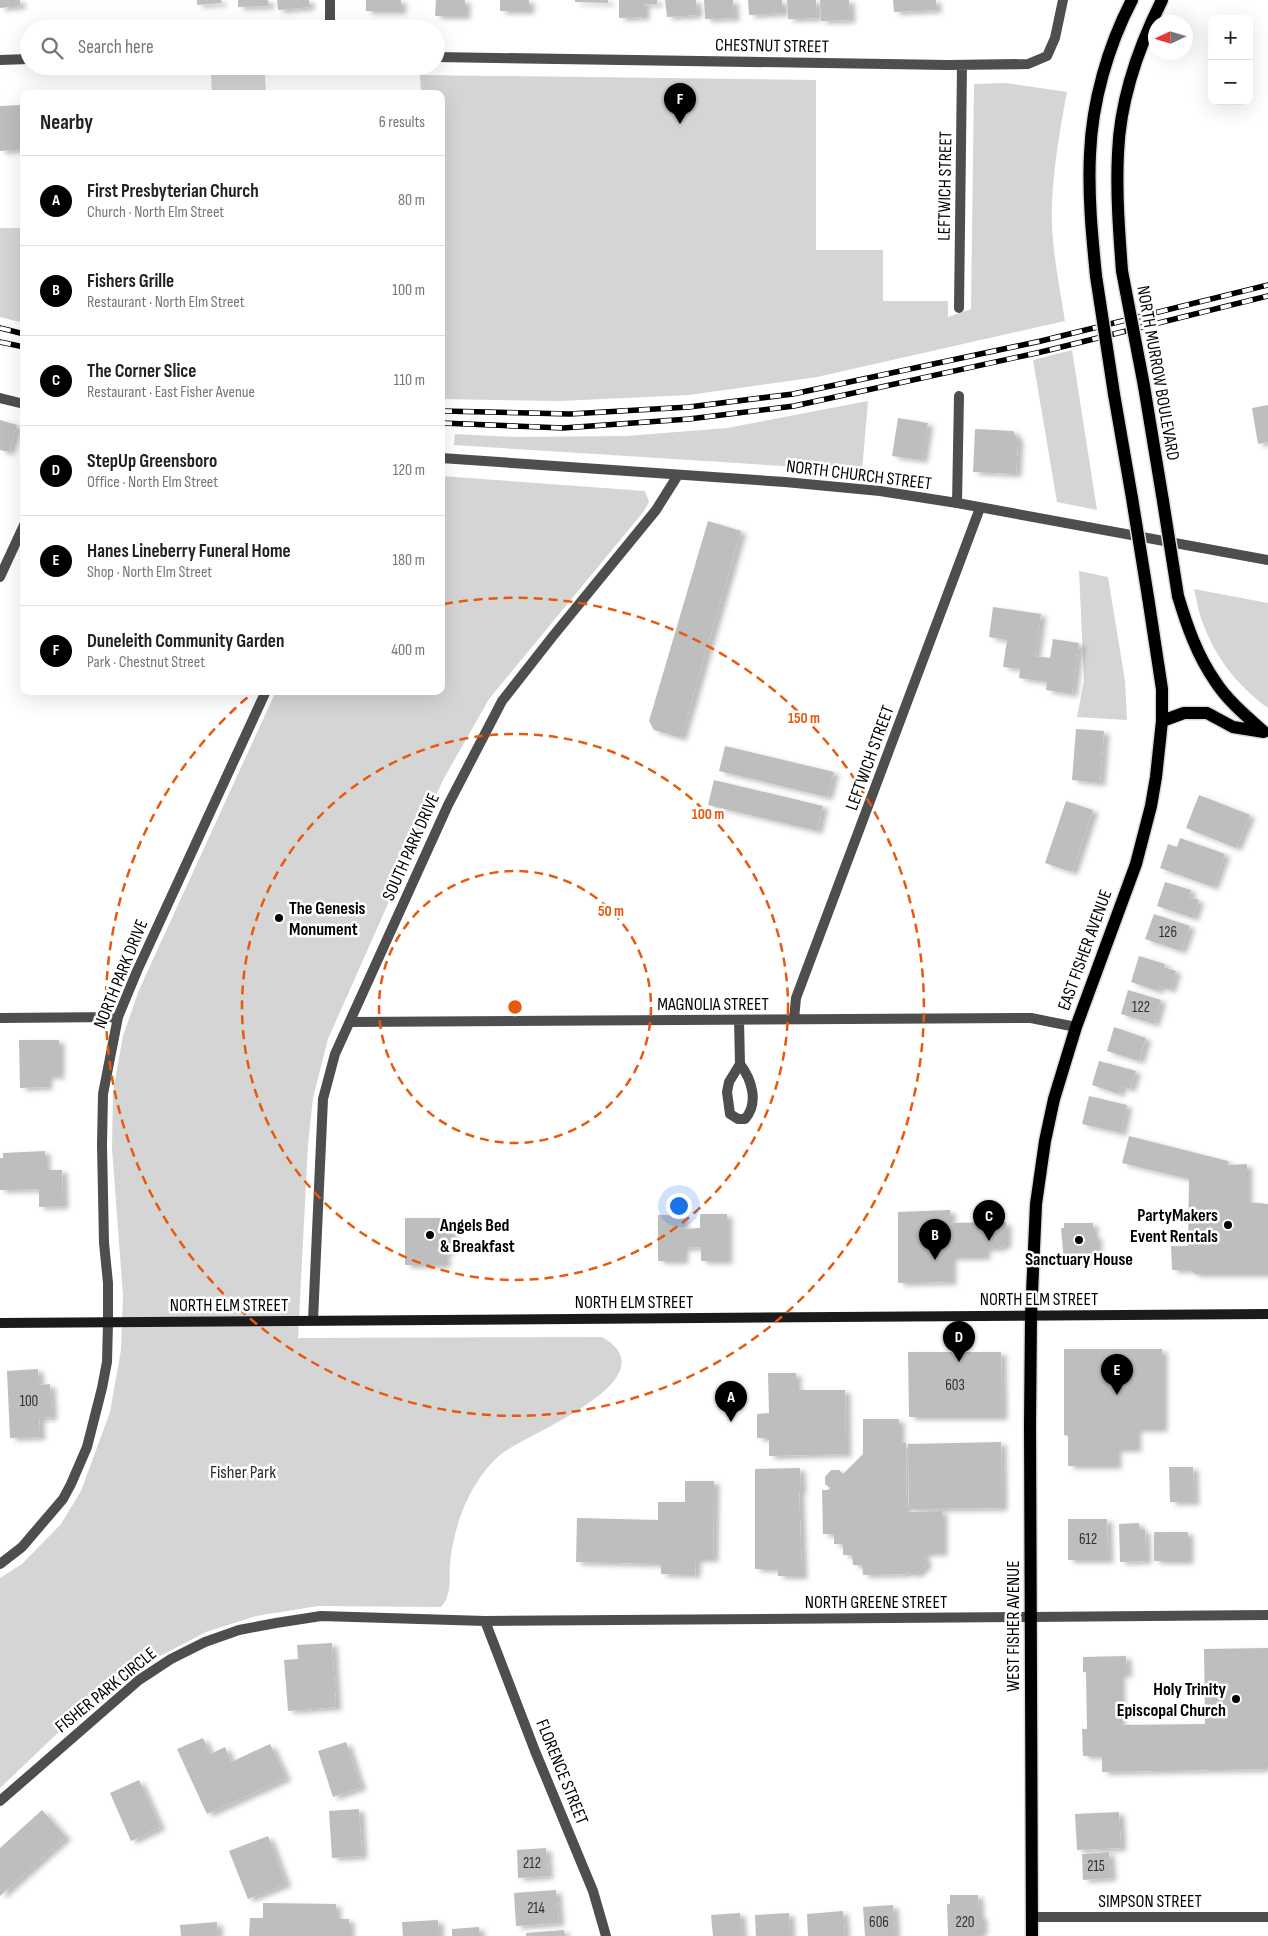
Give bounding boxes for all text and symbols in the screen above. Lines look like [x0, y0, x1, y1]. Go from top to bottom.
north arrow [1148, 15, 1193, 60]
map controls [1208, 15, 1253, 105]
button: + [1208, 15, 1253, 60]
search box [20, 20, 445, 75]
icon: search [38, 34, 66, 62]
street label: CHESTNUT STREET [715, 35, 829, 57]
text: Search here [78, 36, 154, 59]
button: − [1208, 60, 1253, 105]
pin: F [664, 83, 696, 124]
text: Nearby [40, 110, 93, 135]
text: 6 results [379, 113, 425, 132]
street label: LEFTWICH STREET [934, 131, 956, 241]
text: First Presbyterian Church [87, 180, 259, 203]
text: A [52, 191, 60, 210]
text: 80 m [398, 191, 425, 210]
text: Church · North Elm Street [87, 203, 224, 222]
text: Fishers Grille [87, 270, 174, 293]
text: B [52, 281, 60, 300]
text: 100 m [392, 281, 425, 300]
street label: NORTH MURROW BOULEVARD [1132, 284, 1184, 462]
text: Restaurant · North Elm Street [87, 293, 245, 312]
text: The Corner Slice [87, 360, 196, 383]
text: C [52, 371, 60, 390]
text: 110 m [394, 371, 425, 390]
text: Restaurant · East Fisher Avenue [87, 383, 255, 402]
text: StepUp Greensboro [87, 450, 217, 473]
street label: NORTH CHURCH STREET [785, 456, 933, 494]
text: D [52, 461, 60, 480]
text: 120 m [393, 461, 425, 480]
text: Office · North Elm Street [87, 473, 218, 492]
text: Hanes Lineberry Funeral Home [87, 540, 291, 563]
text: E [53, 551, 59, 570]
text: 180 m [392, 551, 425, 570]
text: Shop · North Elm Street [87, 563, 212, 582]
text: Duneleith Community Garden [87, 630, 284, 653]
text: F [53, 641, 59, 660]
text: 400 m [391, 641, 425, 660]
text: Park · Chestnut Street [87, 653, 205, 672]
street label: LEFTWICH STREET [841, 703, 899, 813]
text: 150 m [788, 709, 820, 728]
street label: SOUTH PARK DRIVE [378, 790, 444, 904]
text: 100 m [692, 805, 724, 824]
street label: EAST FISHER AVENUE [1053, 887, 1117, 1013]
place label: The Genesis Monument [289, 898, 366, 940]
text: 50 m [598, 902, 624, 921]
marker: The Genesis Monument [273, 912, 285, 924]
street label: NORTH PARK DRIVE [90, 916, 152, 1032]
house number: 126 [1159, 923, 1177, 942]
street label: MAGNOLIA STREET [657, 994, 769, 1015]
centre of rings [506, 998, 524, 1016]
house number: 122 [1132, 998, 1150, 1017]
your location [666, 1193, 692, 1219]
pin: C [973, 1200, 1005, 1241]
place label: PartyMakers Event Rentals [1130, 1205, 1218, 1247]
place label: Angels Bed & Breakfast [439, 1215, 515, 1257]
pin: B [919, 1219, 951, 1260]
marker: PartyMakers Event Rentals [1222, 1219, 1234, 1231]
marker: Angels Bed & Breakfast [424, 1229, 436, 1241]
marker: Sanctuary House [1073, 1234, 1085, 1246]
place label: Sanctuary House [1025, 1249, 1133, 1270]
street label: NORTH ELM STREET [980, 1289, 1098, 1310]
street label: NORTH ELM STREET [575, 1292, 693, 1313]
street label: NORTH ELM STREET [170, 1295, 288, 1316]
pin: D [943, 1321, 975, 1362]
pin: E [1101, 1354, 1133, 1395]
house number: 603 [945, 1376, 965, 1395]
pin: A [715, 1381, 747, 1422]
house number: 100 [20, 1392, 38, 1411]
park label: Fisher Park [210, 1462, 276, 1483]
house number: 612 [1079, 1530, 1097, 1549]
street label: WEST FISHER AVENUE [1003, 1560, 1024, 1692]
street label: NORTH GREENE STREET [805, 1592, 947, 1613]
street label: FISHER PARK CIRCLE [51, 1643, 161, 1737]
place label: Holy Trinity Episcopal Church [1117, 1679, 1227, 1721]
marker: Holy Trinity Episcopal Church [1230, 1693, 1242, 1705]
street label: FLORENCE STREET [531, 1716, 593, 1828]
house number: 212 [523, 1854, 541, 1873]
house number: 215 [1087, 1857, 1105, 1876]
street label: SIMPSON STREET [1098, 1891, 1202, 1912]
house number: 214 [527, 1899, 545, 1918]
house number: 606 [869, 1913, 889, 1932]
house number: 220 [955, 1913, 975, 1932]

